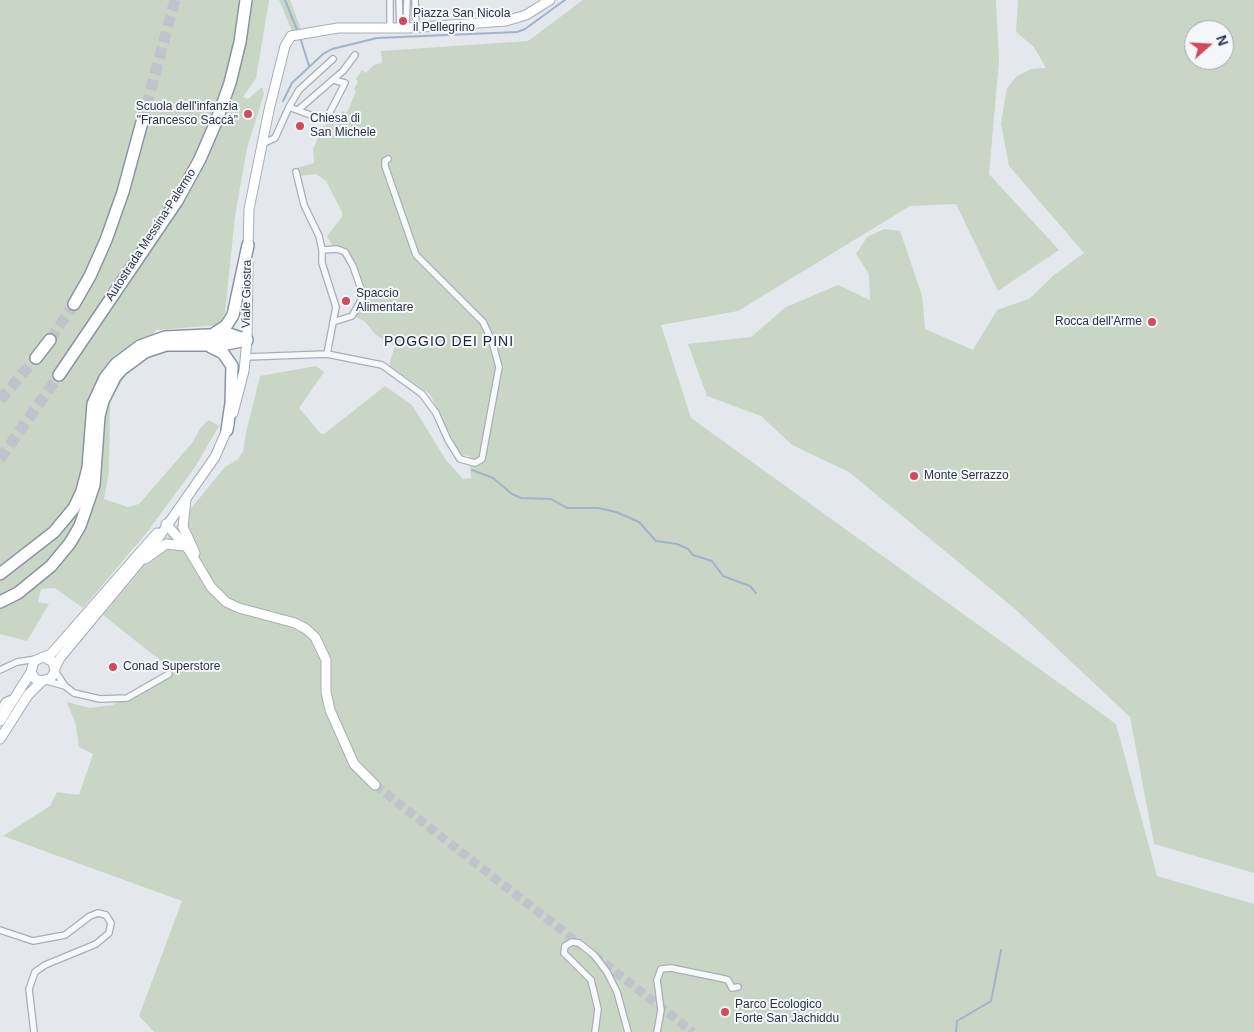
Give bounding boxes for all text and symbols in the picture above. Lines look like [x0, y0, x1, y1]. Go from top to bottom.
place label: Piazza San Nicola il Pellegrino [413, 7, 510, 35]
marker: Piazza San Nicola il Pellegrino [397, 15, 409, 27]
north arrow [1184, 20, 1234, 70]
text: N [1213, 33, 1231, 48]
place label: Scuola dell'infanzia "Francesco Saccà" [136, 100, 238, 128]
marker: Scuola dell'infanzia "Francesco Saccà" [242, 108, 254, 120]
place label: Chiesa di San Michele [310, 112, 376, 140]
marker: Chiesa di San Michele [294, 120, 306, 132]
street label: Autostrada Messina-Palermo [103, 166, 199, 304]
street label: Viale Giostra [239, 260, 255, 328]
place label: Spaccio Alimentare [356, 287, 413, 315]
marker: Spaccio Alimentare [340, 295, 352, 307]
place label: Rocca dell'Arme [1055, 315, 1142, 329]
marker: Rocca dell'Arme [1146, 316, 1158, 328]
district label: POGGIO DEI PINI [382, 334, 516, 350]
place label: Monte Serrazzo [924, 469, 1009, 483]
marker: Monte Serrazzo [908, 470, 920, 482]
place label: Conad Superstore [123, 660, 220, 674]
marker: Conad Superstore [107, 661, 119, 673]
place label: Parco Ecologico Forte San Jachiddu [735, 998, 839, 1026]
marker: Parco Ecologico Forte San Jachiddu [719, 1006, 731, 1018]

